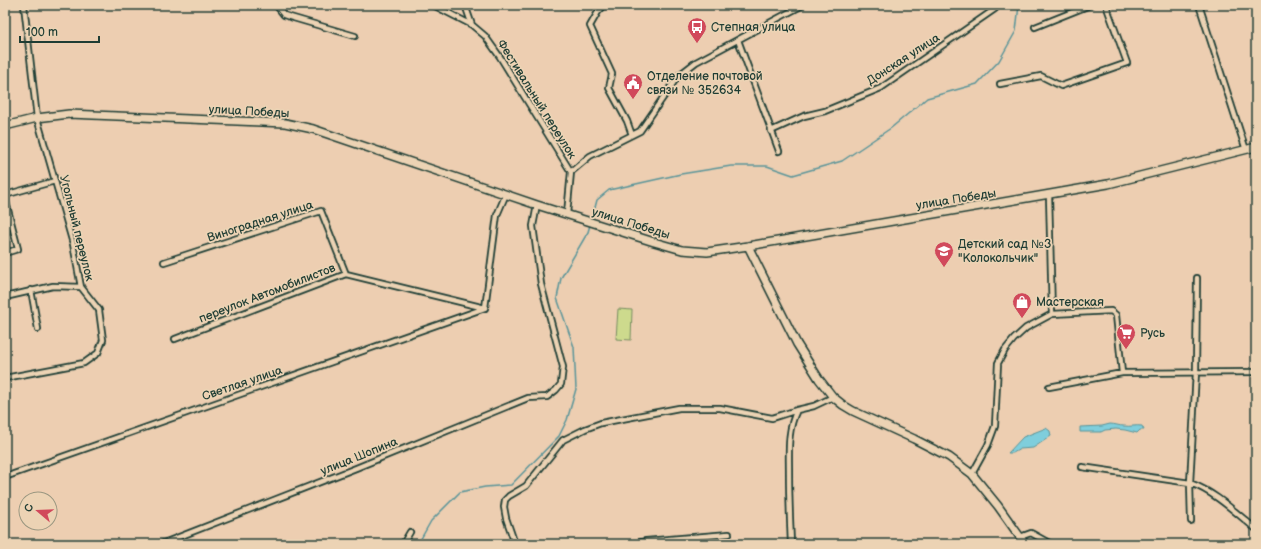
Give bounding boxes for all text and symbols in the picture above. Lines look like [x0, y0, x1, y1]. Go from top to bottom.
bus stop icon: Степная улица [686, 16, 708, 44]
scale bar [20, 18, 99, 44]
place label: Степная улица [711, 20, 795, 35]
text: 100 m [26, 25, 58, 40]
street label: Донская улица [864, 30, 943, 89]
street label: Фестивальный переулок [494, 37, 580, 162]
place label: Отделение почтовой связи № 352634 [647, 69, 763, 98]
public building icon: Отделение почтовой связи № 352634 [622, 72, 644, 100]
street label: улица Победы [208, 102, 290, 121]
street label: Угольный переулок [56, 174, 97, 283]
street label: улица Победы [915, 186, 997, 213]
street label: Виноградная улица [205, 197, 315, 246]
street label: улица Победы [590, 204, 672, 242]
place label: Детский сад №3 "Колокольчик" [958, 237, 1051, 266]
school or university icon: Детский сад №3 "Колокольчик" [933, 240, 955, 268]
street label: переулок Автомобилистов [197, 260, 338, 326]
shop icon: Мастерская [1011, 291, 1033, 319]
place label: Мастерская [1036, 295, 1104, 310]
supermarket icon: Русь [1115, 322, 1137, 350]
place label: Русь [1140, 326, 1165, 341]
street label: Светлая улица [200, 363, 284, 404]
street label: улица Шопина [318, 434, 400, 479]
north arrow [18, 491, 58, 531]
text: С [22, 502, 37, 514]

